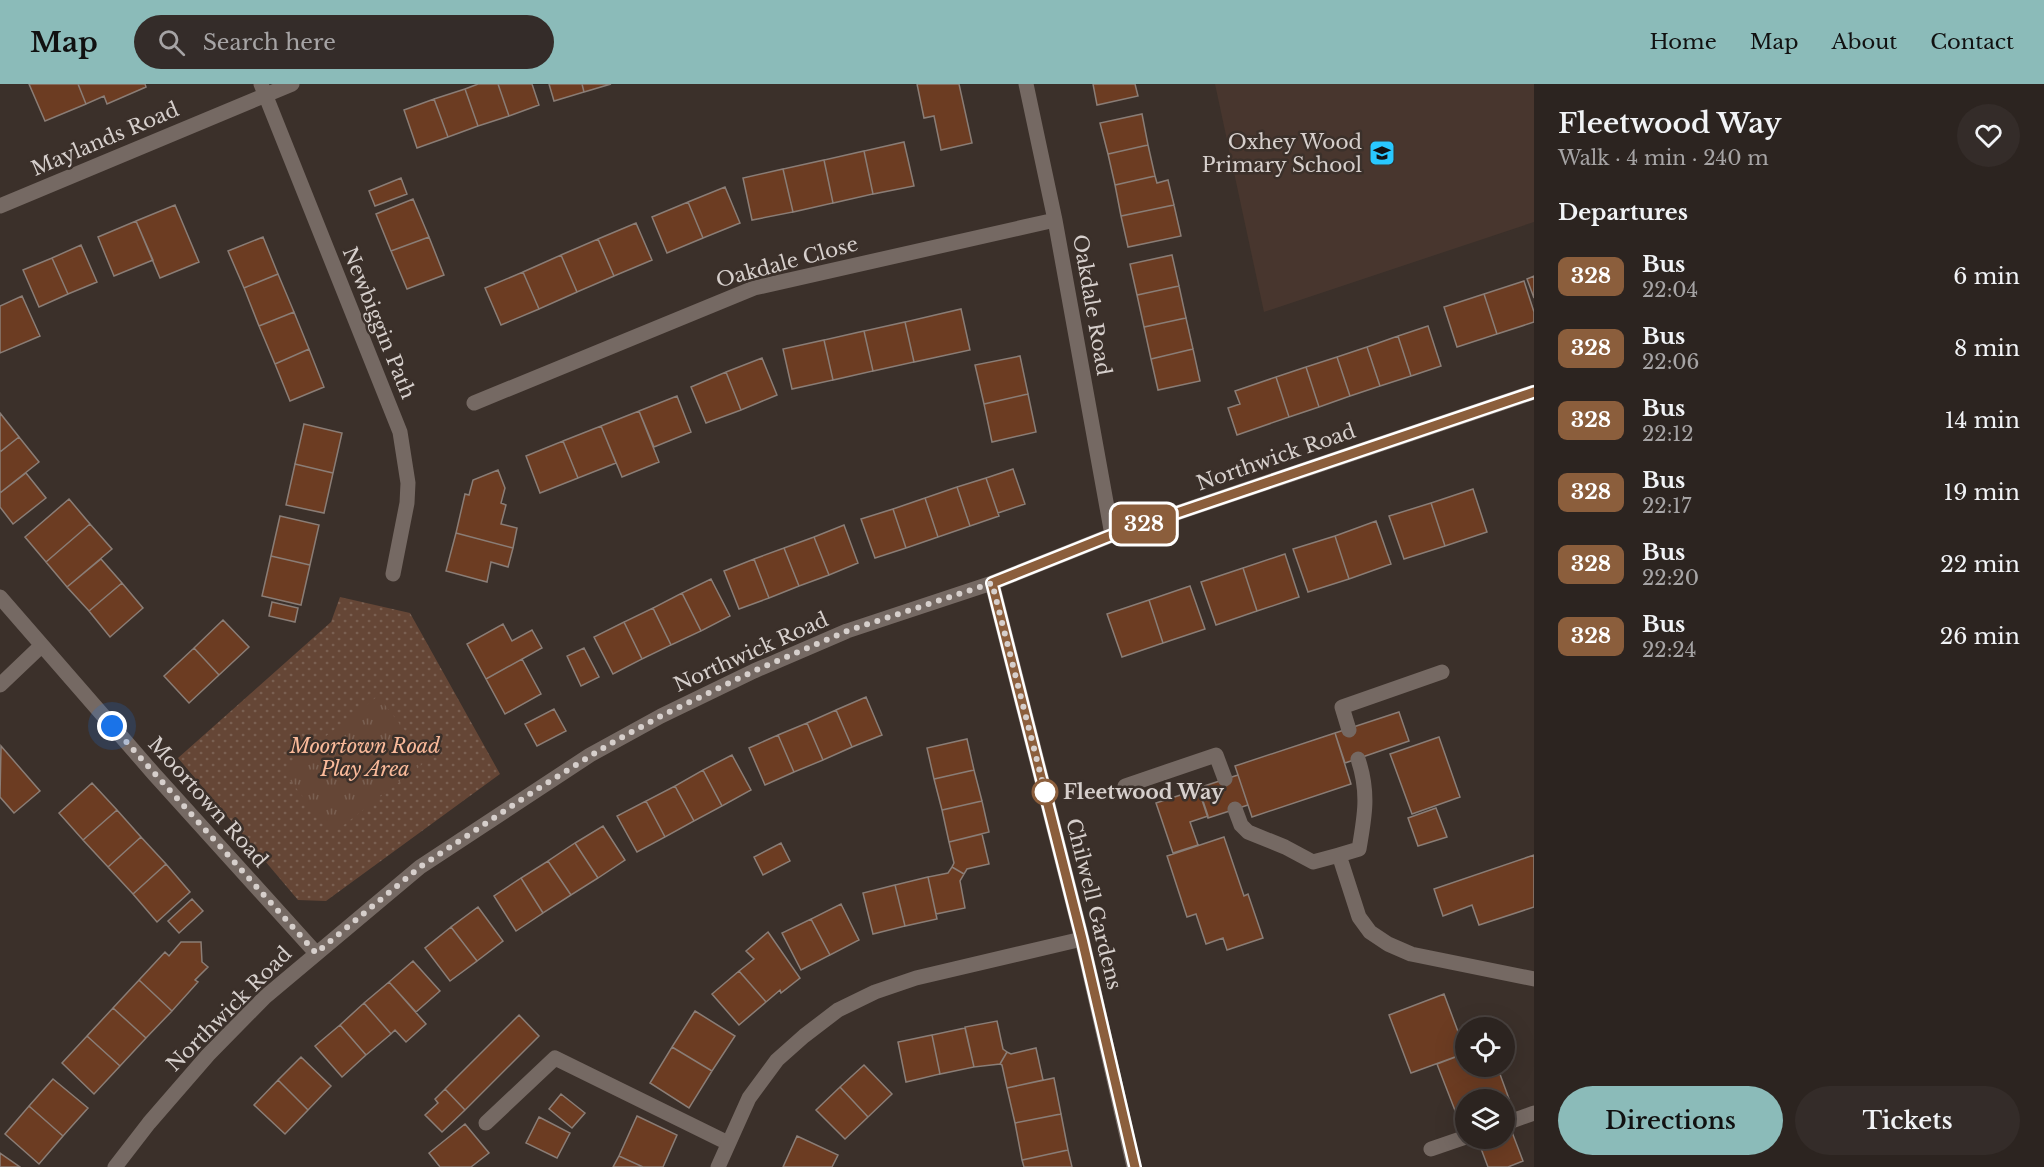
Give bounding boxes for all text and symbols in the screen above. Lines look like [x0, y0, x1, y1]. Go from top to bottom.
search box [134, 15, 554, 69]
text: Map [30, 25, 98, 60]
icon: search [155, 26, 188, 59]
text: Search here [203, 29, 336, 56]
text: Home [1650, 29, 1717, 55]
text: Map [1750, 29, 1798, 55]
text: About [1831, 29, 1897, 55]
text: Contact [1930, 29, 2014, 55]
street label: Maylands Road [28, 97, 182, 181]
button: heart [1957, 104, 2020, 167]
text: Fleetwood Way [1558, 106, 1781, 141]
place label: Oxhey Wood Primary School [1202, 130, 1362, 177]
school or university icon: Oxhey Wood Primary School [1367, 138, 1397, 168]
text: Walk · 4 min · 240 m [1558, 146, 1769, 170]
text: Departures [1558, 199, 1688, 226]
street label: Oakdale Close [713, 232, 861, 292]
street label: Oakdale Road [1068, 233, 1116, 377]
street label: Newbiggin Path [338, 243, 421, 403]
text: Bus [1642, 251, 1685, 278]
text: 328 [1571, 263, 1611, 289]
text: 6 min [1953, 263, 2020, 290]
text: 22:04 [1642, 278, 1698, 302]
text: Bus [1642, 323, 1685, 350]
text: 328 [1571, 335, 1611, 361]
text: 8 min [1954, 335, 2020, 362]
text: 22:06 [1642, 350, 1699, 374]
text: Bus [1642, 395, 1685, 422]
text: 328 [1571, 407, 1611, 433]
text: 14 min [1945, 407, 2020, 434]
street label: Northwick Road [1193, 419, 1359, 495]
text: 22:12 [1642, 422, 1694, 446]
text: Bus [1642, 467, 1685, 494]
text: 328 [1571, 479, 1611, 505]
text: 19 min [1943, 479, 2020, 506]
text: 22:17 [1642, 494, 1691, 518]
line badge: 328 [1110, 504, 1178, 544]
text: 328 [1124, 511, 1164, 537]
text: Bus [1642, 539, 1685, 566]
text: 328 [1571, 551, 1611, 577]
text: 22 min [1940, 551, 2020, 578]
text: 22:20 [1642, 566, 1699, 590]
street label: Northwick Road [670, 607, 832, 697]
text: Bus [1642, 611, 1685, 638]
text: 328 [1571, 623, 1611, 649]
text: 26 min [1940, 623, 2020, 650]
text: 22:24 [1642, 638, 1696, 662]
your location [97, 711, 127, 741]
street label: Moortown Road [143, 732, 273, 872]
park label: Moortown Road Play Area [289, 734, 440, 781]
marker: Fleetwood Way [1032, 779, 1058, 805]
place label: Fleetwood Way [1063, 780, 1225, 804]
street label: Chilwell Gardens [1061, 816, 1127, 992]
street label: Northwick Road [162, 942, 296, 1076]
map controls [1455, 1017, 1515, 1149]
button: locate [1455, 1017, 1515, 1077]
button: Directions [1558, 1086, 1783, 1155]
button: Tickets [1795, 1086, 2020, 1155]
button: layers [1455, 1089, 1515, 1149]

